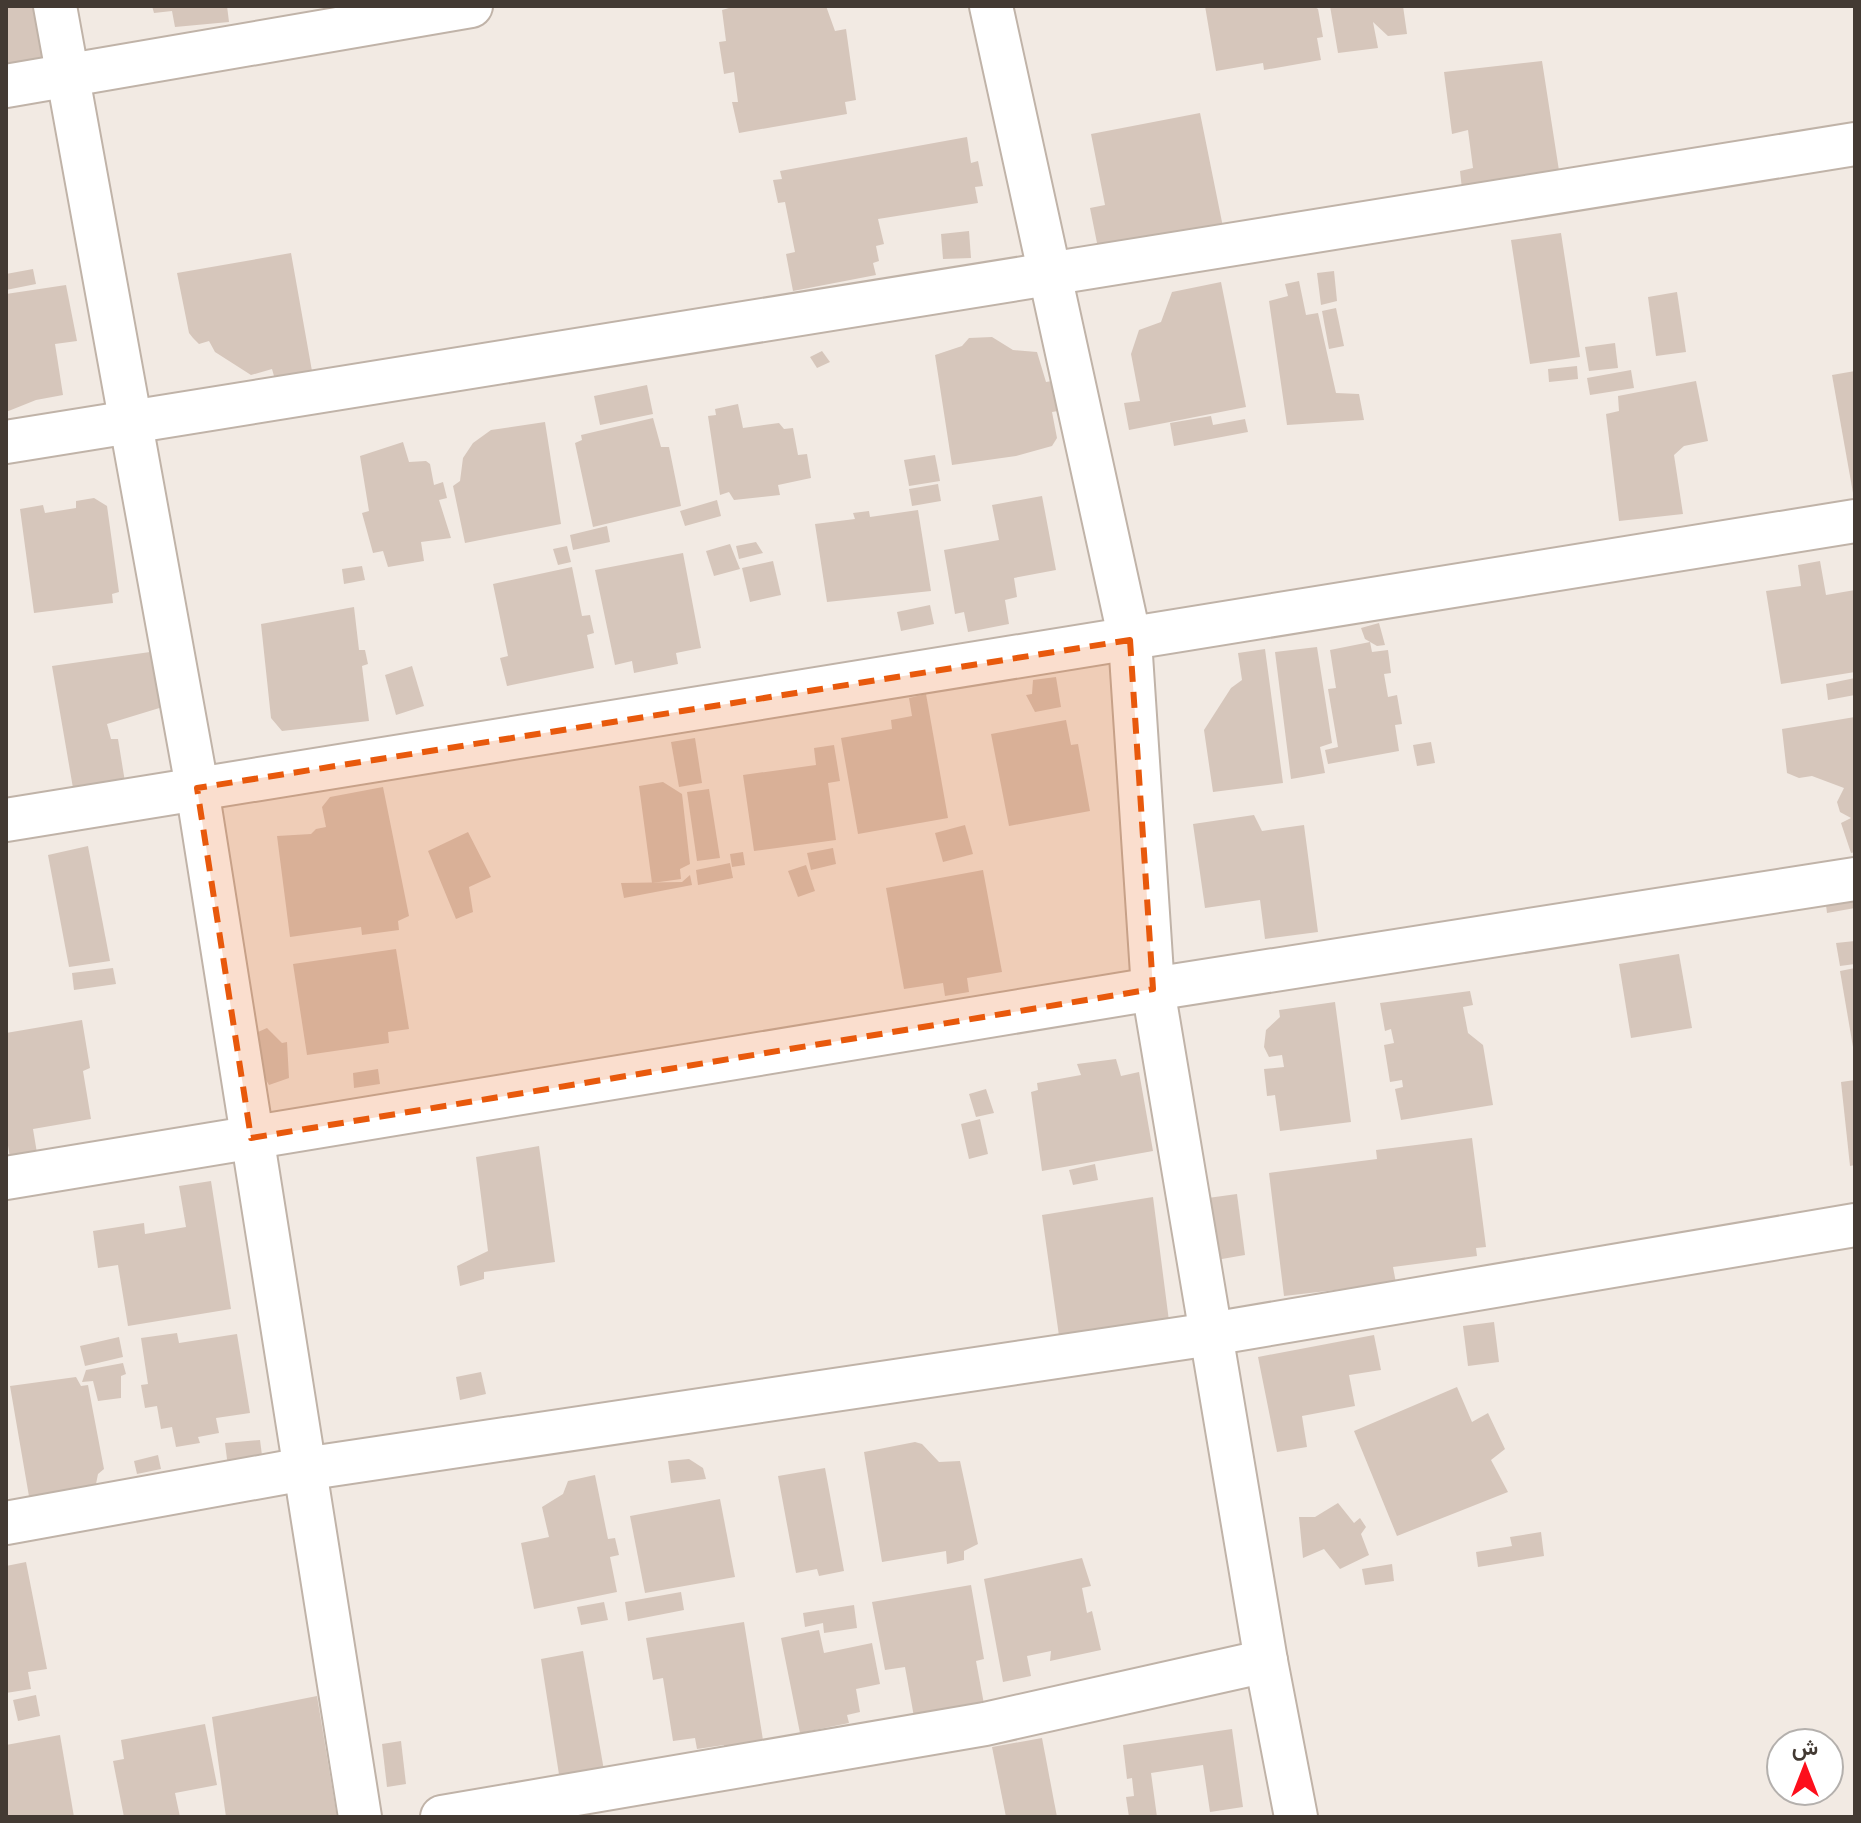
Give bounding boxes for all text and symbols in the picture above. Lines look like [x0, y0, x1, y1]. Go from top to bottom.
north arrow [1765, 1727, 1845, 1807]
text: ش [1792, 1731, 1818, 1761]

